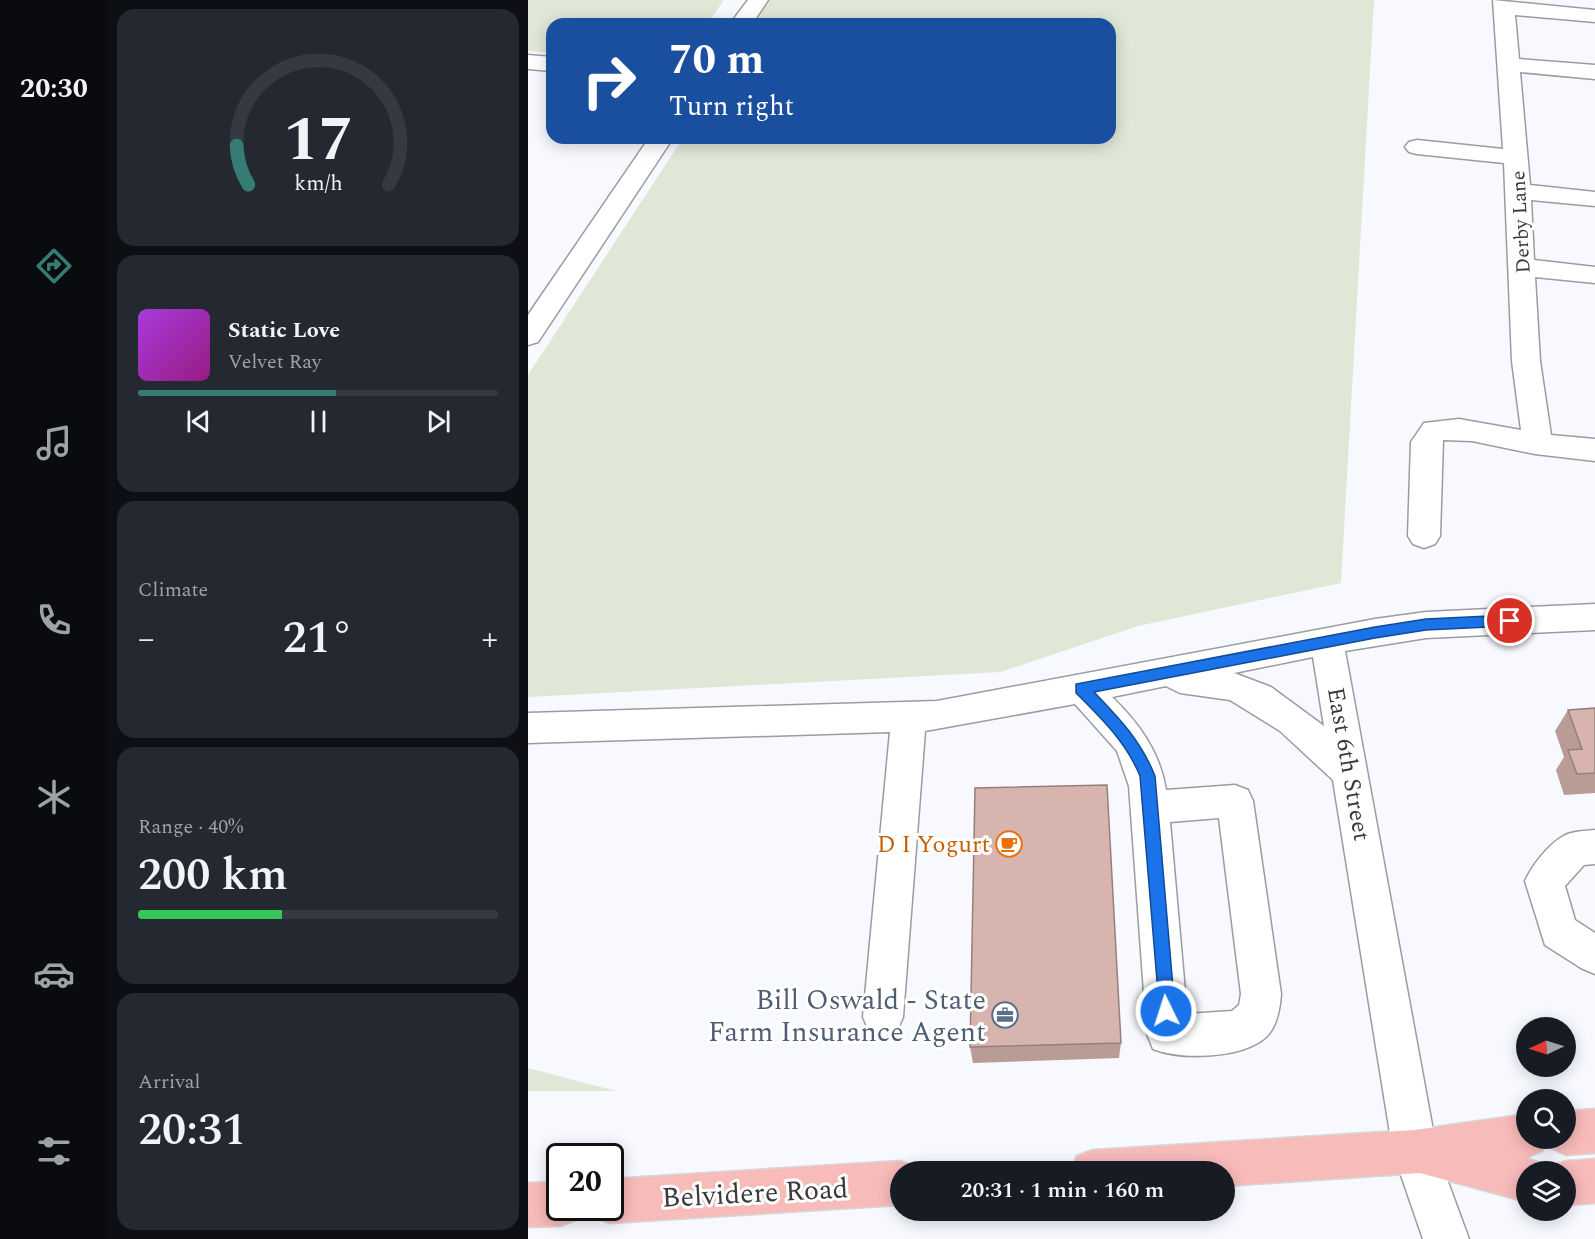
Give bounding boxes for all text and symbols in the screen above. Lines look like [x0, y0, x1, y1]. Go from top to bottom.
text: 70 m [669, 29, 764, 92]
icon: right [570, 42, 648, 120]
text: 20:30 [20, 68, 88, 110]
text: Turn right [669, 86, 794, 128]
text: 17 [283, 93, 353, 188]
text: km/h [294, 167, 342, 200]
street label: Derby Lane [1503, 170, 1539, 274]
icon: directions [33, 245, 75, 287]
text: Static Love [228, 314, 340, 347]
text: Velvet Ray [228, 347, 321, 377]
icon: previous [182, 405, 215, 438]
icon: pause [302, 405, 335, 438]
icon: next [422, 405, 455, 438]
icon: music [33, 422, 75, 464]
text: Climate [138, 575, 208, 605]
pin [1484, 595, 1535, 646]
icon: phone [33, 599, 75, 641]
text: 21° [283, 604, 353, 673]
icon: arrive [1493, 604, 1526, 637]
text: − [138, 614, 155, 664]
text: + [482, 614, 498, 664]
street label: East 6th Street [1317, 685, 1379, 844]
icon: climate [33, 776, 75, 818]
text: Range · 40% [138, 812, 243, 842]
place label: D I Yogurt [877, 827, 990, 863]
cafe icon: D I Yogurt [994, 829, 1024, 859]
text: 200 km [138, 841, 288, 910]
icon: car [33, 953, 75, 995]
place label: Bill Oswald - State Farm Insurance Agent [708, 979, 986, 1054]
position arrow [1134, 979, 1198, 1043]
office icon: Bill Oswald - State Farm Insurance Agent [990, 1000, 1020, 1030]
north arrow [1516, 1017, 1576, 1077]
map controls [1516, 1017, 1576, 1221]
text: Arrival [138, 1067, 200, 1097]
button: search [1516, 1089, 1576, 1149]
text: 20:31 [138, 1096, 246, 1165]
icon: filters [33, 1130, 75, 1172]
speed limit sign: 20 [546, 1143, 624, 1221]
button: layers [1516, 1161, 1576, 1221]
street label: Belvidere Road [661, 1167, 849, 1220]
text: 20:31 · 1 min · 160 m [961, 1174, 1164, 1207]

